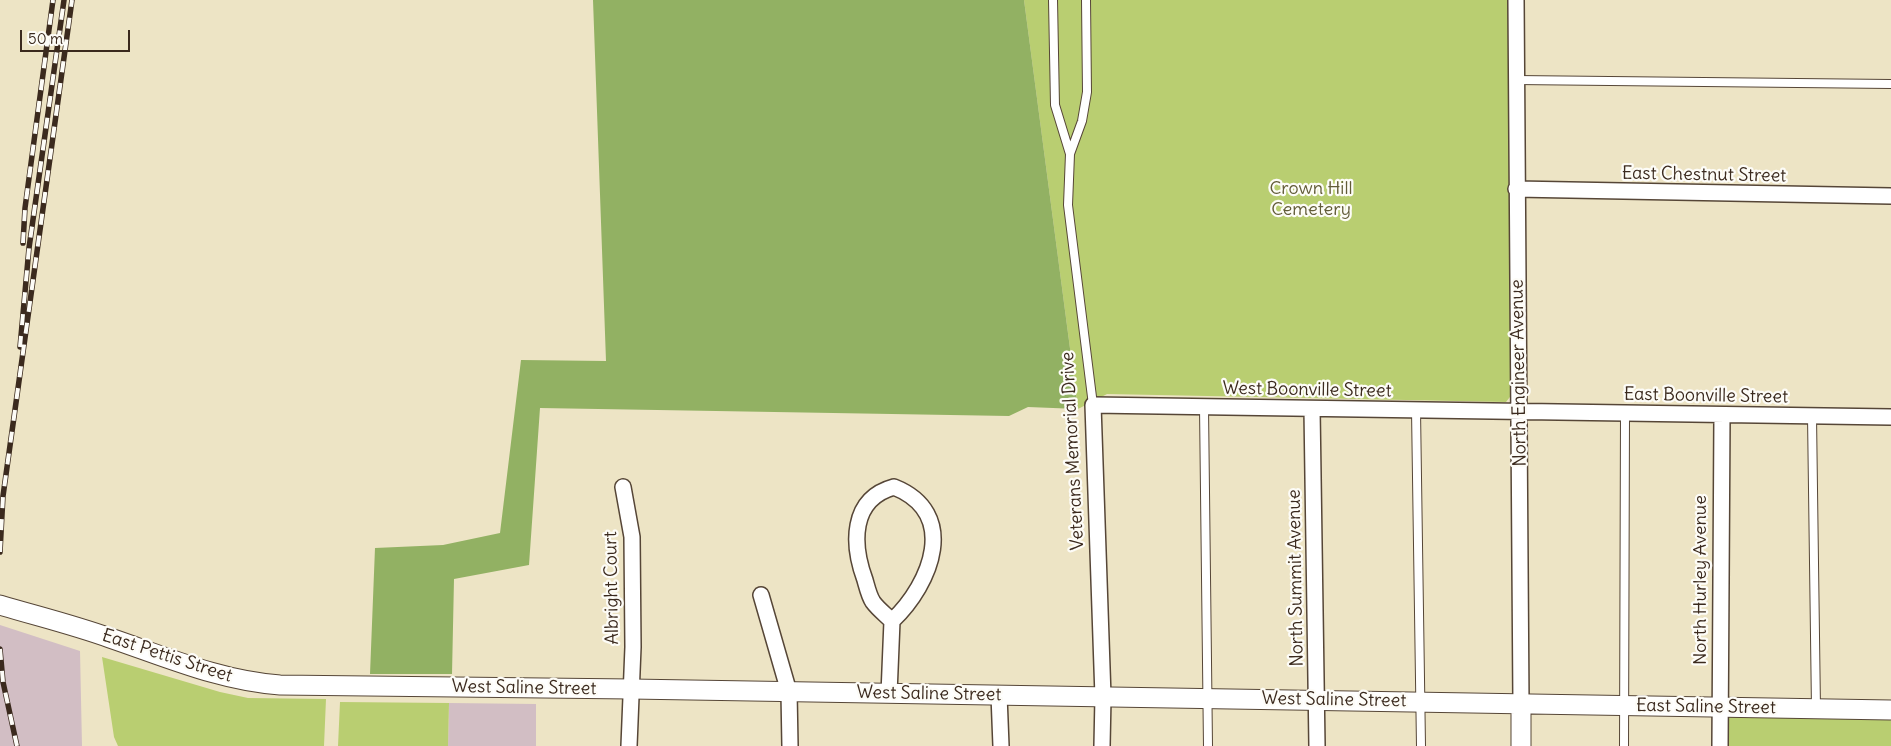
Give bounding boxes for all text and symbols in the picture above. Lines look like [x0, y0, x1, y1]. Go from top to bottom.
scale bar [22, 20, 132, 52]
text: 50 m [28, 29, 63, 48]
street label: East Chestnut Street [1622, 163, 1786, 187]
park label: Crown Hill Cemetery [1270, 178, 1352, 220]
street label: North Engineer Avenue [1507, 279, 1531, 467]
street label: Veterans Memorial Drive [1057, 351, 1089, 551]
street label: West Boonville Street [1222, 378, 1392, 402]
street label: East Boonville Street [1624, 384, 1788, 408]
street label: North Summit Avenue [1284, 489, 1308, 667]
street label: North Hurley Avenue [1690, 495, 1712, 665]
street label: Albright Court [600, 531, 624, 645]
street label: East Pettis Street [99, 625, 235, 687]
street label: West Saline Street [451, 676, 597, 700]
street label: West Saline Street [856, 682, 1002, 706]
street label: West Saline Street [1261, 688, 1407, 712]
street label: East Saline Street [1636, 695, 1776, 719]

